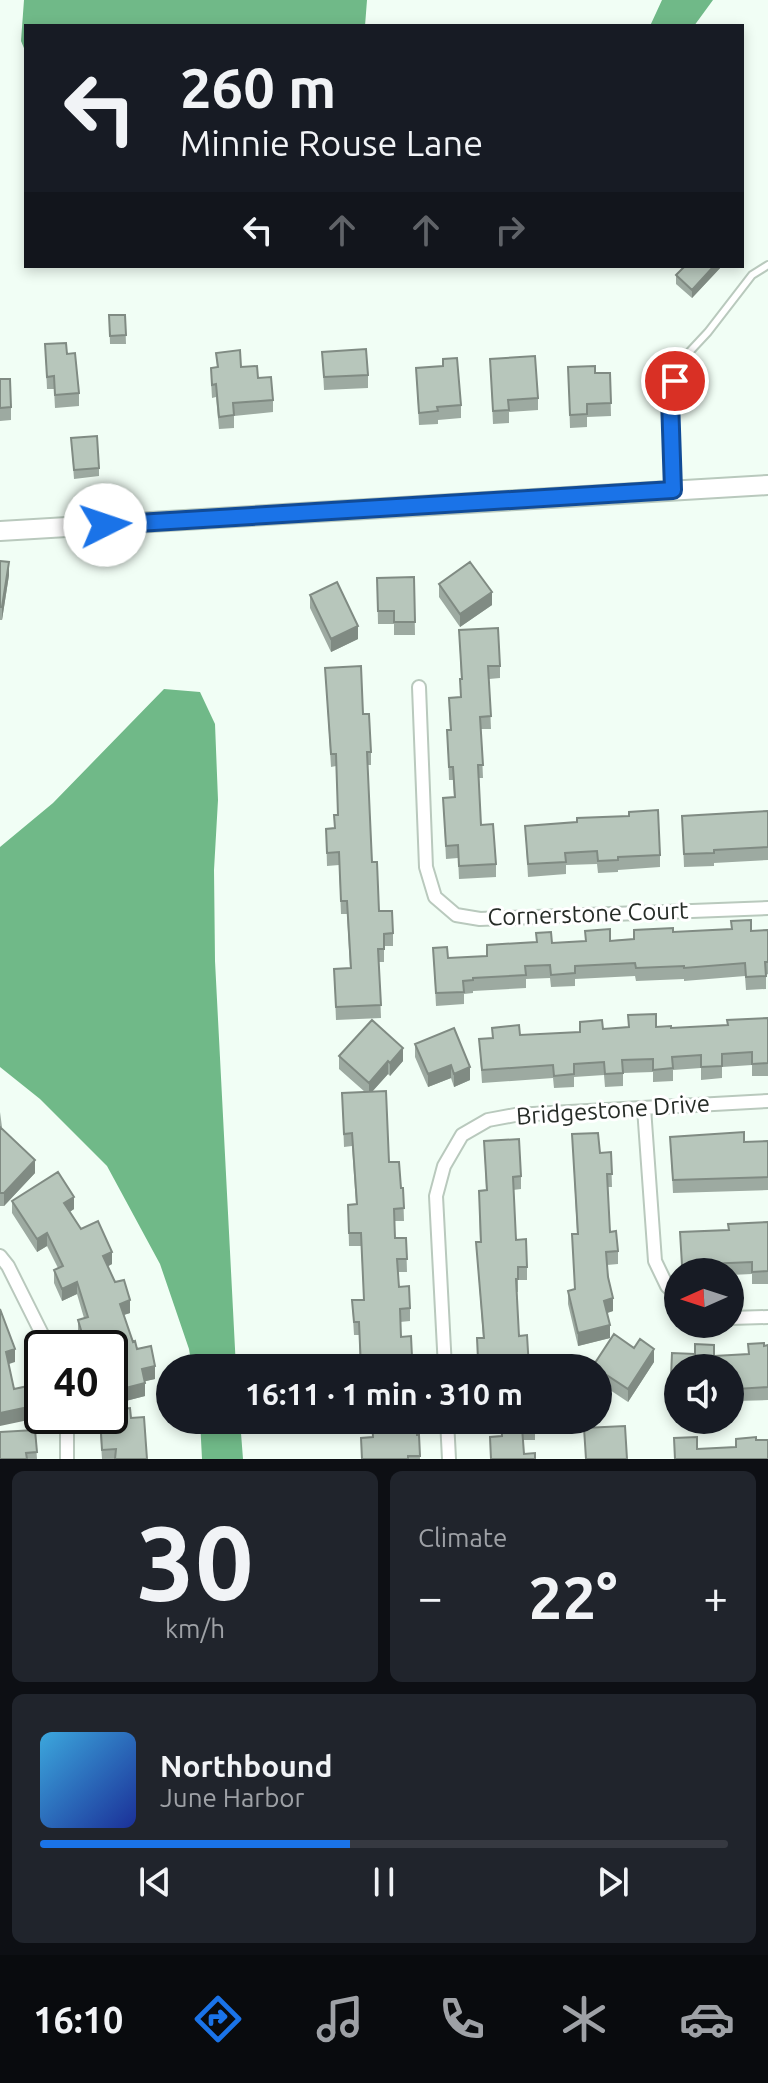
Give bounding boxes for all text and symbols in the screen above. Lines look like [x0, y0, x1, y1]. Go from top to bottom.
icon: left [48, 56, 152, 160]
text: 260 m [180, 56, 336, 119]
text: Minnie Rouse Lane [180, 122, 483, 163]
icon: left [236, 208, 280, 252]
icon: ahead [320, 208, 364, 252]
icon: ahead [404, 208, 448, 252]
icon: right [488, 208, 532, 252]
pin [641, 347, 709, 415]
icon: arrive [653, 359, 697, 403]
position arrow [63, 483, 147, 567]
street label: Cornerstone Court [487, 896, 690, 931]
street label: Bridgestone Drive [515, 1089, 711, 1130]
north arrow [664, 1258, 744, 1338]
map controls [664, 1258, 744, 1434]
speed limit sign: 40 [24, 1330, 128, 1434]
button: sound [664, 1354, 744, 1434]
text: 16:11 · 1 min · 310 m [245, 1377, 523, 1411]
text: 30 [136, 1503, 254, 1620]
text: Climate [418, 1523, 507, 1552]
text: 22° [529, 1563, 617, 1630]
text: − [418, 1572, 443, 1621]
text: + [703, 1572, 728, 1621]
text: km/h [165, 1614, 225, 1643]
text: Northbound [160, 1749, 332, 1783]
text: June Harbor [160, 1783, 304, 1812]
icon: previous [133, 1860, 177, 1904]
icon: pause [362, 1860, 406, 1904]
icon: next [591, 1860, 635, 1904]
icon: directions [190, 1991, 246, 2047]
icon: music [312, 1991, 368, 2047]
icon: phone [434, 1991, 490, 2047]
icon: climate [556, 1991, 612, 2047]
icon: car [679, 1991, 735, 2047]
text: 16:10 [33, 1999, 123, 2040]

